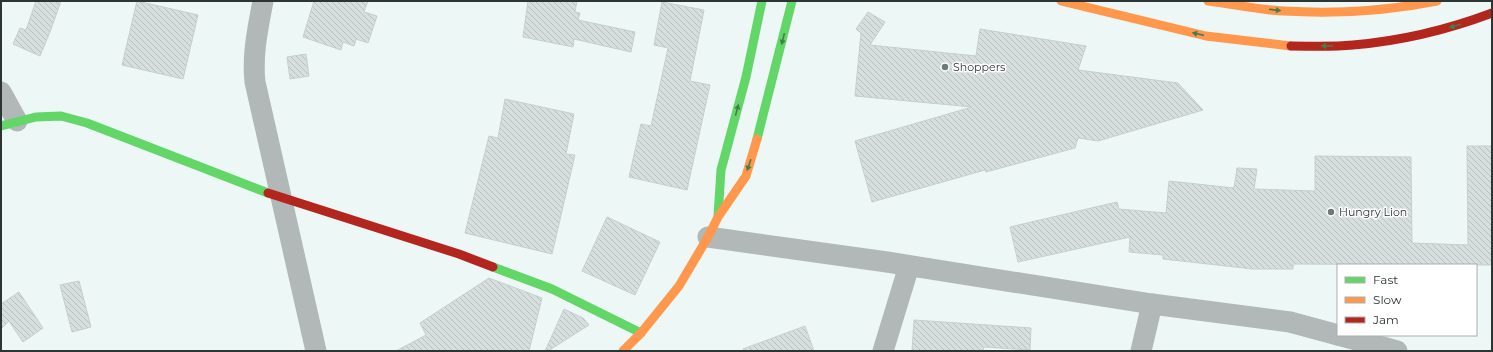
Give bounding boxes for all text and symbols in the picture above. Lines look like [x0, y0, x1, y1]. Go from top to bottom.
one-way arrow [1269, 7, 1281, 13]
one-way arrow [1449, 23, 1461, 29]
one-way arrow [1192, 31, 1204, 37]
one-way arrow [779, 33, 785, 45]
one-way arrow [1321, 42, 1333, 49]
place label: Shoppers [953, 60, 1006, 74]
marker: Shoppers [940, 62, 950, 72]
one-way arrow [735, 104, 741, 117]
one-way arrow [746, 159, 752, 171]
place label: Hungry Lion [1339, 205, 1407, 219]
marker: Hungry Lion [1326, 207, 1336, 217]
legend [1337, 264, 1477, 336]
text: Fast [1373, 272, 1398, 287]
text: Slow [1373, 292, 1402, 307]
text: Jam [1372, 312, 1399, 327]

